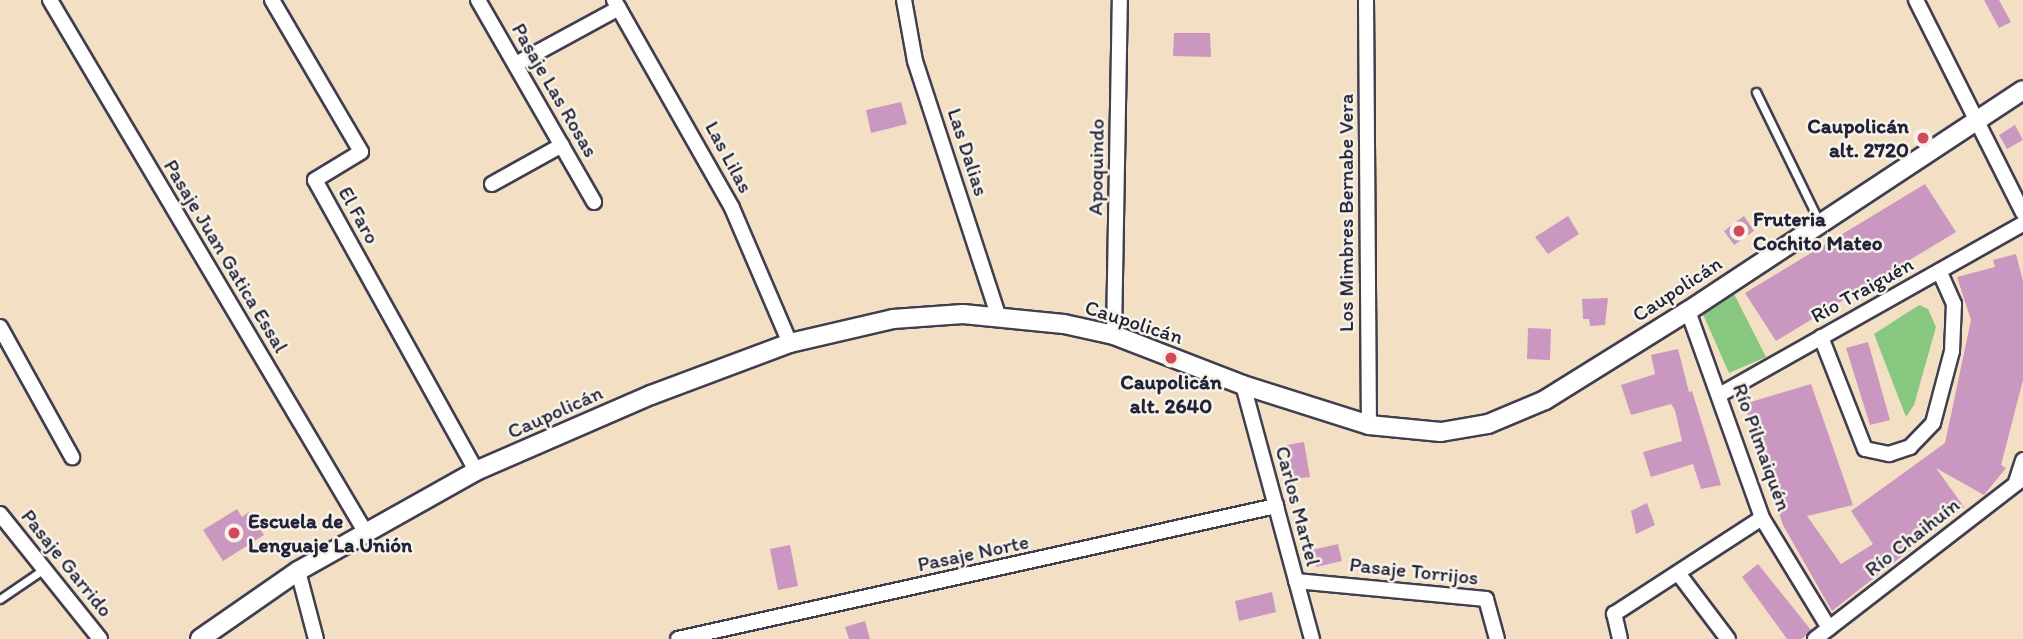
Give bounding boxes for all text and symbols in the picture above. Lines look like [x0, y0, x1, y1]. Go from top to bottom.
street label: Pasaje Las Rosas [507, 19, 603, 161]
street label: Los Mimbres Bernabe Vera [1333, 94, 1359, 332]
street label: Las Dalias [942, 104, 994, 200]
place label: Caupolicán alt. 2720 [1807, 113, 1909, 163]
street label: Las Lilas [700, 117, 758, 197]
street label: Apoquindo [1083, 118, 1109, 216]
marker: Caupolicán alt. 2720 [1915, 130, 1931, 146]
street label: Pasaje Juan Gatica Essal [158, 155, 294, 357]
street label: El Faro [333, 182, 385, 248]
place label: Fruteria Cochito Mateo [1753, 206, 1882, 256]
marker: Fruteria Cochito Mateo [1731, 223, 1747, 239]
street label: Caupolicán [1628, 251, 1726, 327]
street label: Río Traiguén [1807, 252, 1917, 328]
street label: Caupolicán [1082, 294, 1186, 350]
marker: Caupolicán alt. 2640 [1163, 350, 1179, 366]
place label: Caupolicán alt. 2640 [1120, 369, 1222, 419]
street label: Caupolicán [503, 380, 607, 444]
street label: Río Pilmaiquén [1727, 380, 1797, 514]
street label: Carlos Martel [1270, 443, 1326, 569]
street label: Río Chaihuín [1859, 492, 1965, 582]
street label: Pasaje Garrido [16, 504, 118, 622]
place label: Escuela de Lenguaje La Unión [248, 508, 413, 558]
marker: Escuela de Lenguaje La Unión [226, 525, 242, 541]
street label: Pasaje Norte [915, 529, 1031, 577]
street label: Pasaje Torrijos [1348, 552, 1480, 590]

